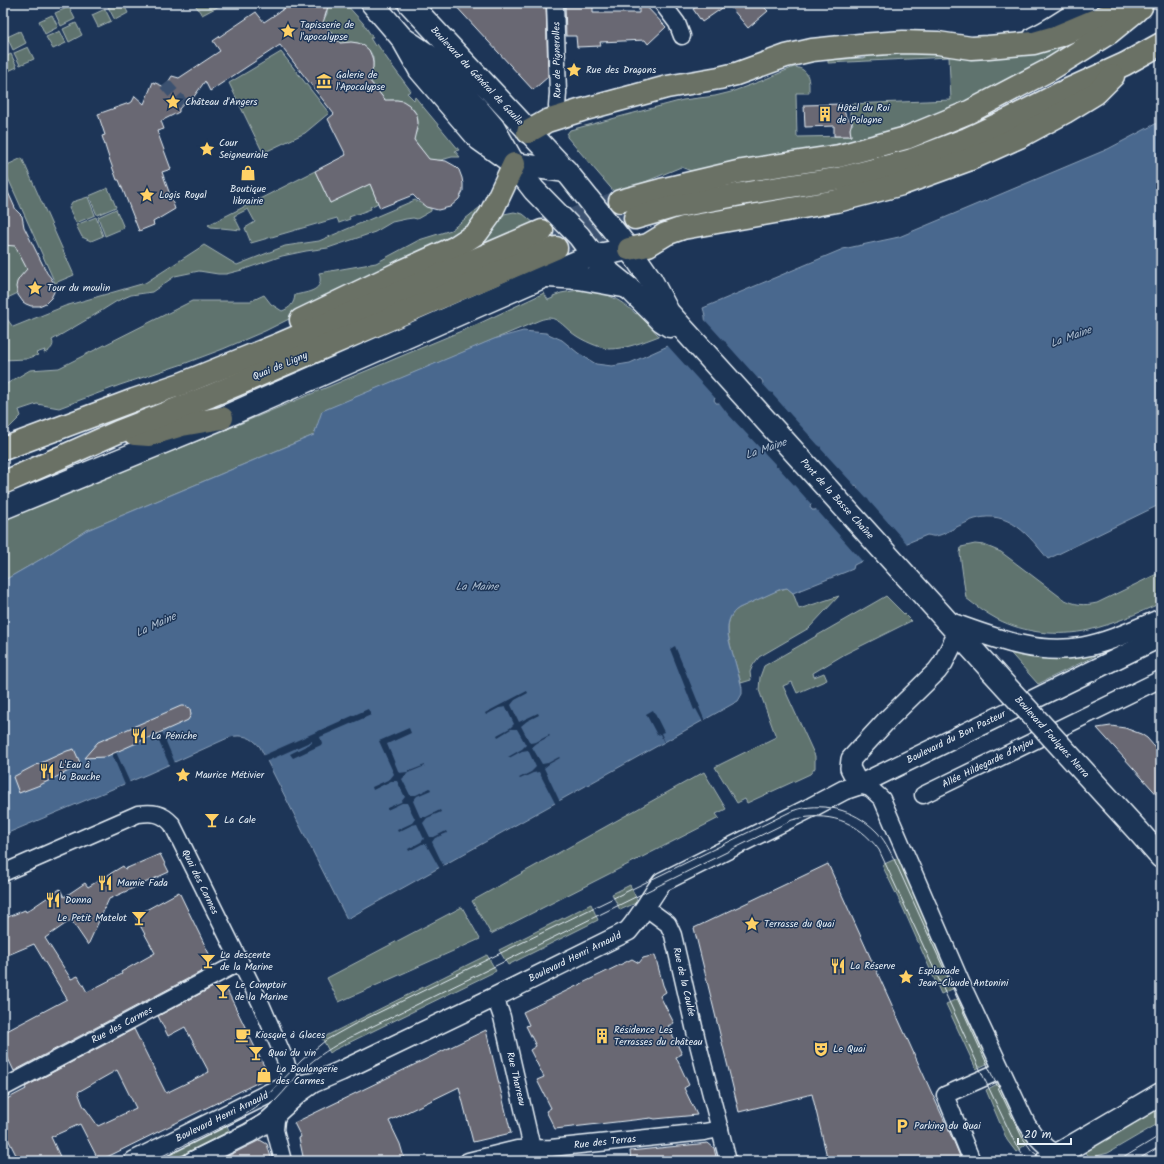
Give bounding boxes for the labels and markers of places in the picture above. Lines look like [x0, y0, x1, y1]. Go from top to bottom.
place label: Tapisserie de l'apocalypse [300, 17, 354, 45]
place icon: Tapisserie de l'apocalypse [279, 22, 297, 40]
place icon: Rue des Dragons [565, 61, 583, 79]
place label: Rue des Dragons [586, 62, 657, 78]
place label: Galerie de l'Apocalypse [336, 67, 386, 95]
museum icon: Galerie de l'Apocalypse [315, 72, 333, 90]
place icon: Château d'Angers [164, 93, 182, 111]
place label: Château d'Angers [185, 94, 258, 110]
place label: Hôtel du Roi de Pologne [837, 100, 890, 128]
building icon: Hôtel du Roi de Pologne [816, 105, 834, 123]
place label: Cour Seigneuriale [219, 135, 268, 163]
place icon: Cour Seigneuriale [198, 140, 216, 158]
shop icon: Boutique librairie [239, 164, 257, 182]
place label: Boutique librairie [230, 181, 267, 209]
place icon: Logis Royal [138, 186, 156, 204]
place label: Logis Royal [159, 187, 207, 203]
place icon: Tour du moulin [26, 279, 44, 297]
place label: Tour du moulin [47, 280, 110, 296]
restaurant icon: La Péniche [130, 727, 148, 745]
place label: La Péniche [151, 728, 197, 744]
place label: L'Eau à la Bouche [59, 757, 101, 785]
restaurant icon: L'Eau à la Bouche [38, 762, 56, 780]
place icon: Maurice Métivier [174, 766, 192, 784]
place label: Maurice Métivier [195, 767, 265, 783]
bar icon: La Cale [203, 811, 221, 829]
place label: La Cale [224, 812, 256, 828]
restaurant icon: Mamie Fada [96, 874, 114, 892]
place label: Mamie Fada [117, 875, 168, 891]
restaurant icon: Donna [44, 891, 62, 909]
place label: Donna [65, 892, 92, 908]
bar icon: Le Petit Matelot [130, 909, 148, 927]
place label: Le Petit Matelot [57, 910, 127, 926]
place icon: Terrasse du Quai [743, 915, 761, 933]
place label: Terrasse du Quai [764, 916, 835, 932]
place label: La descente de la Marine [220, 947, 273, 975]
bar icon: La descente de la Marine [199, 952, 217, 970]
restaurant icon: La Réserve [829, 957, 847, 975]
place label: La Réserve [850, 958, 896, 974]
place label: Esplanade Jean-Claude Antonini [918, 963, 1009, 991]
place icon: Esplanade Jean-Claude Antonini [897, 968, 915, 986]
place label: Le Comptoir de la Marine [235, 977, 288, 1005]
bar icon: Le Comptoir de la Marine [214, 982, 232, 1000]
place label: Résidence Les Terrasses du château [614, 1022, 703, 1050]
cafe icon: Kiosque à Glaces [234, 1026, 252, 1044]
place label: Kiosque à Glaces [255, 1027, 326, 1043]
building icon: Résidence Les Terrasses du château [593, 1027, 611, 1045]
theatre icon: Le Quai [812, 1040, 830, 1058]
place label: Le Quai [833, 1041, 866, 1057]
bar icon: Quai du vin [247, 1044, 265, 1062]
place label: Quai du vin [268, 1045, 316, 1061]
place label: La Boulangerie des Carmes [276, 1061, 338, 1089]
shop icon: La Boulangerie des Carmes [255, 1066, 273, 1084]
parking icon: Parking du Quai [893, 1117, 911, 1135]
place label: Parking du Quai [914, 1118, 981, 1134]

